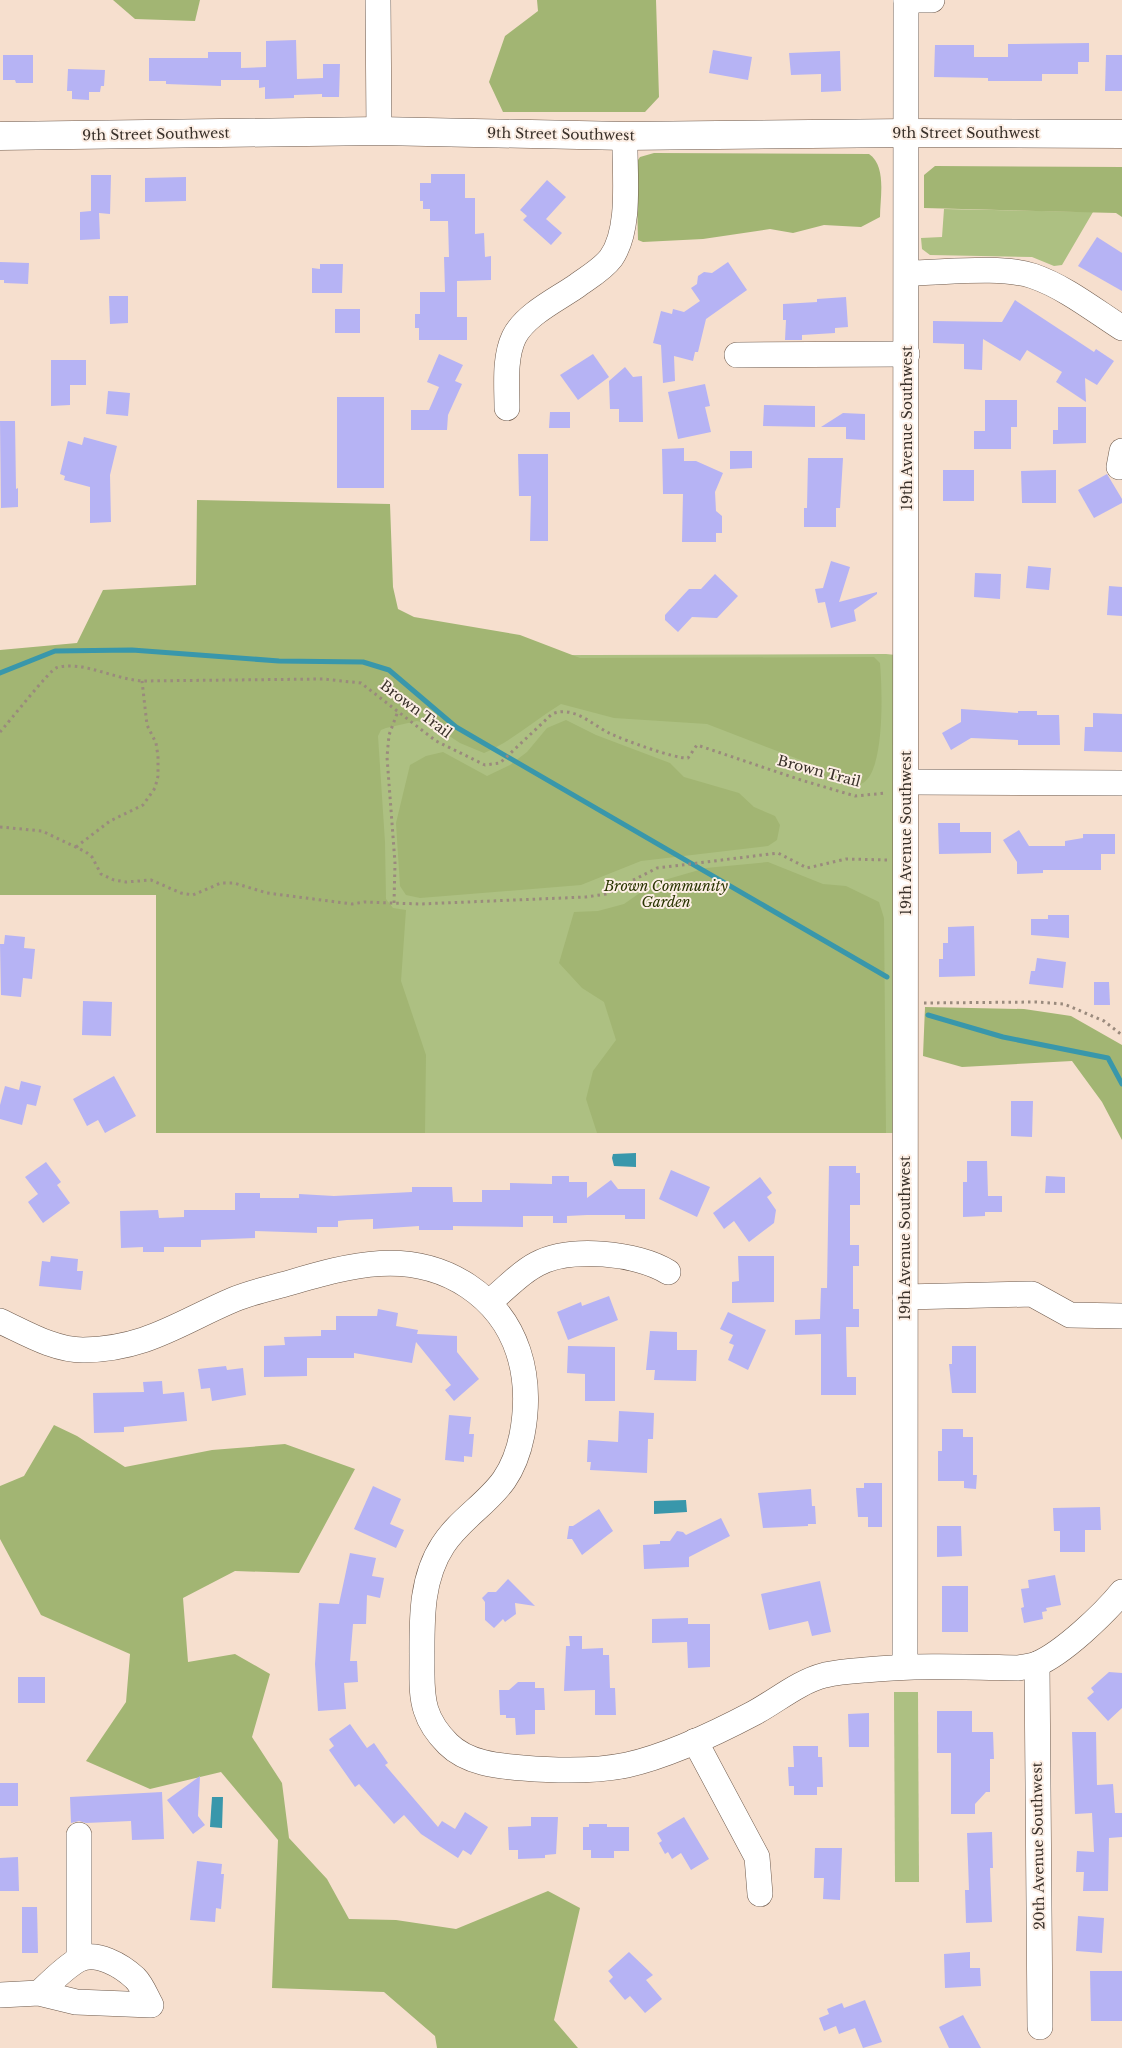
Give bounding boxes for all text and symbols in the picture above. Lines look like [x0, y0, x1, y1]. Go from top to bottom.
street label: 9th Street Southwest [82, 124, 231, 144]
street label: 9th Street Southwest [487, 124, 636, 144]
street label: 9th Street Southwest [892, 124, 1041, 142]
street label: 19th Avenue Southwest [898, 345, 916, 510]
street label: Brown Trail [377, 676, 456, 742]
street label: 19th Avenue Southwest [897, 750, 915, 915]
street label: Brown Trail [775, 751, 863, 791]
park label: Brown Community Garden [603, 877, 729, 911]
street label: 19th Avenue Southwest [896, 1155, 914, 1320]
street label: 20th Avenue Southwest [1028, 1761, 1048, 1930]

